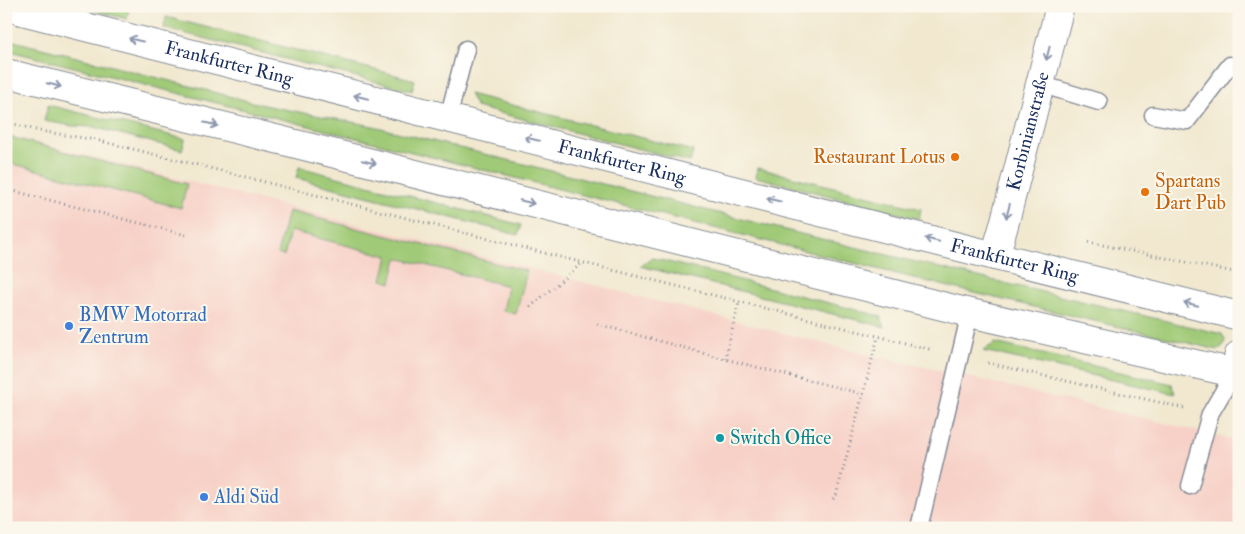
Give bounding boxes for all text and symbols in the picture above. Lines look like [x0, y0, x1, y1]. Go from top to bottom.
one-way arrow [128, 34, 144, 44]
street label: Frankfurter Ring [162, 35, 296, 91]
one-way arrow [1043, 45, 1052, 61]
street label: Korbinianstraße [1001, 69, 1055, 193]
one-way arrow [45, 81, 61, 90]
one-way arrow [354, 91, 370, 101]
one-way arrow [203, 120, 219, 129]
one-way arrow [524, 134, 540, 143]
street label: Frankfurter Ring [555, 134, 689, 190]
place label: Restaurant Lotus [813, 145, 945, 169]
marker: Restaurant Lotus [949, 151, 961, 163]
one-way arrow [361, 158, 377, 168]
place label: Spartans Dart Pub [1155, 169, 1226, 215]
marker: Spartans Dart Pub [1139, 186, 1151, 198]
one-way arrow [767, 195, 783, 205]
one-way arrow [518, 198, 534, 207]
one-way arrow [1002, 202, 1012, 218]
street label: Frankfurter Ring [948, 233, 1082, 288]
one-way arrow [924, 235, 940, 245]
one-way arrow [1184, 299, 1200, 308]
place label: BMW Motorrad Zentrum [79, 303, 208, 349]
marker: BMW Motorrad Zentrum [63, 320, 75, 332]
place label: Switch Office [730, 426, 831, 450]
marker: Switch Office [714, 432, 726, 444]
place label: Aldi Süd [213, 485, 280, 509]
marker: Aldi Süd [198, 491, 210, 503]

